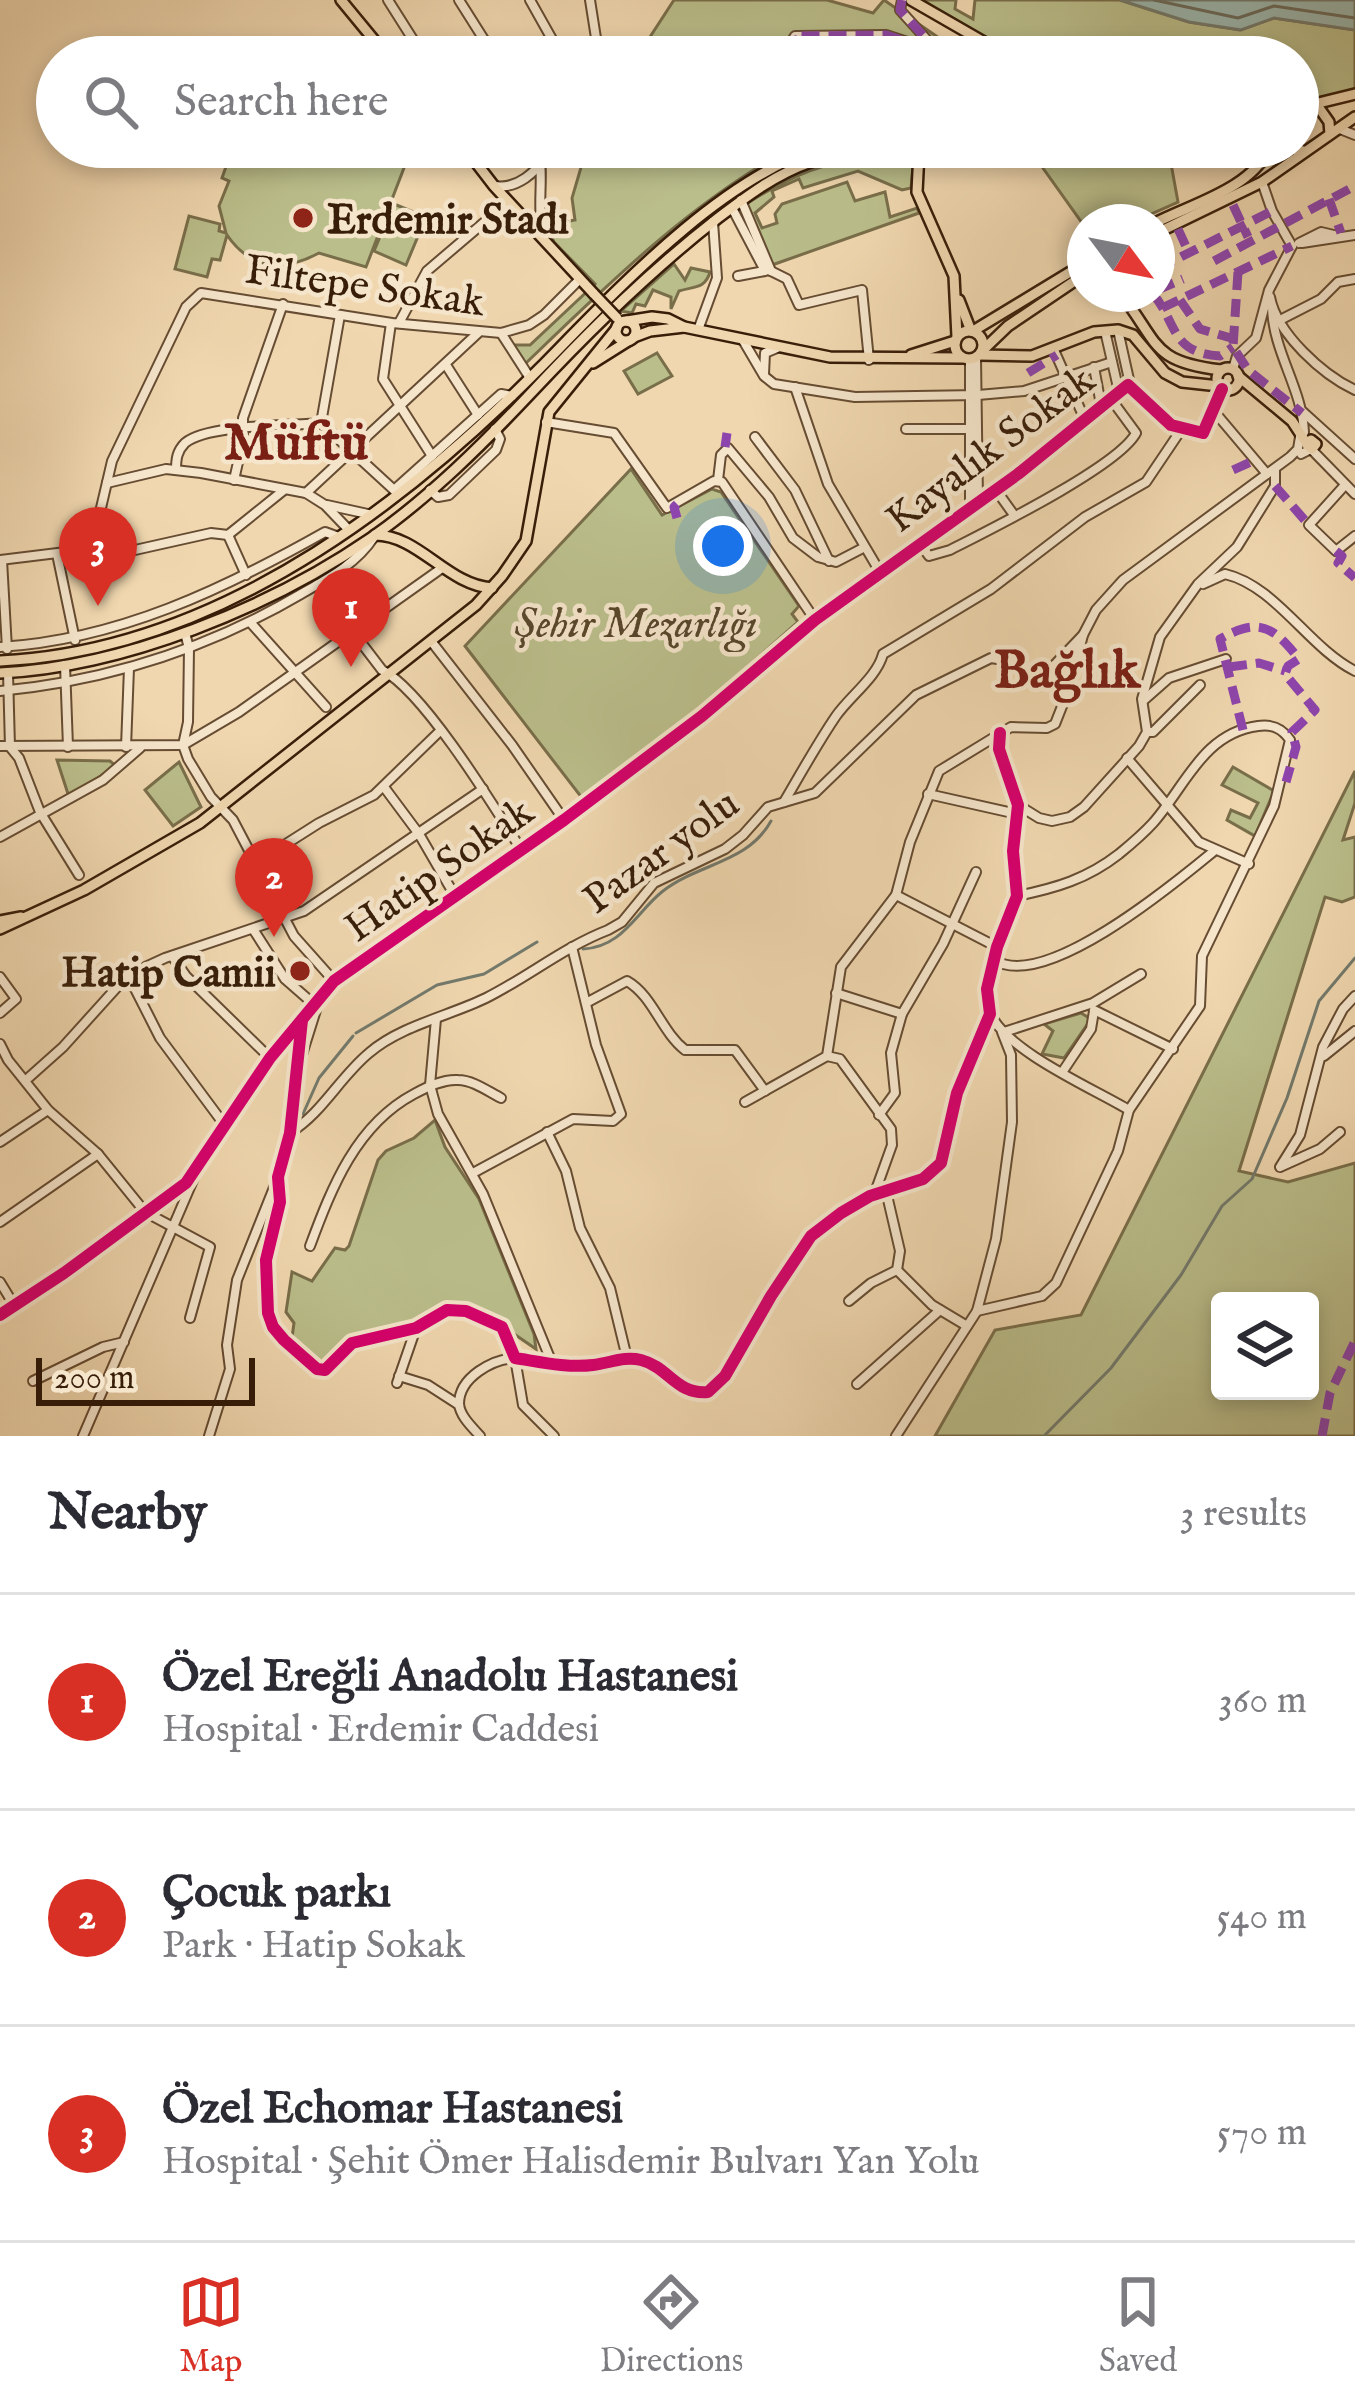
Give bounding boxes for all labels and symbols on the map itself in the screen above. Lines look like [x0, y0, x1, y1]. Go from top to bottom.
place label: Erdemir Stadı [327, 195, 569, 248]
north arrow [1067, 204, 1175, 312]
marker: Erdemir Stadı [290, 205, 316, 231]
street label: Filtepe Sokak [241, 244, 488, 331]
street label: Kayalık Sokak [876, 355, 1107, 547]
district label: Müftü [224, 410, 368, 479]
pin: 3 [59, 507, 137, 606]
your location [693, 516, 753, 576]
pin: 1 [312, 568, 390, 667]
park label: Şehir Mezarlığı [514, 599, 758, 653]
district label: Bağlık [994, 638, 1142, 707]
street label: Pazar yolu [574, 779, 750, 927]
street label: Hatip Sokak [335, 786, 545, 955]
pin: 2 [235, 838, 313, 937]
place label: Hatip Camii [61, 948, 276, 1001]
marker: Hatip Camii [287, 958, 313, 984]
scale bar [36, 1352, 255, 1405]

